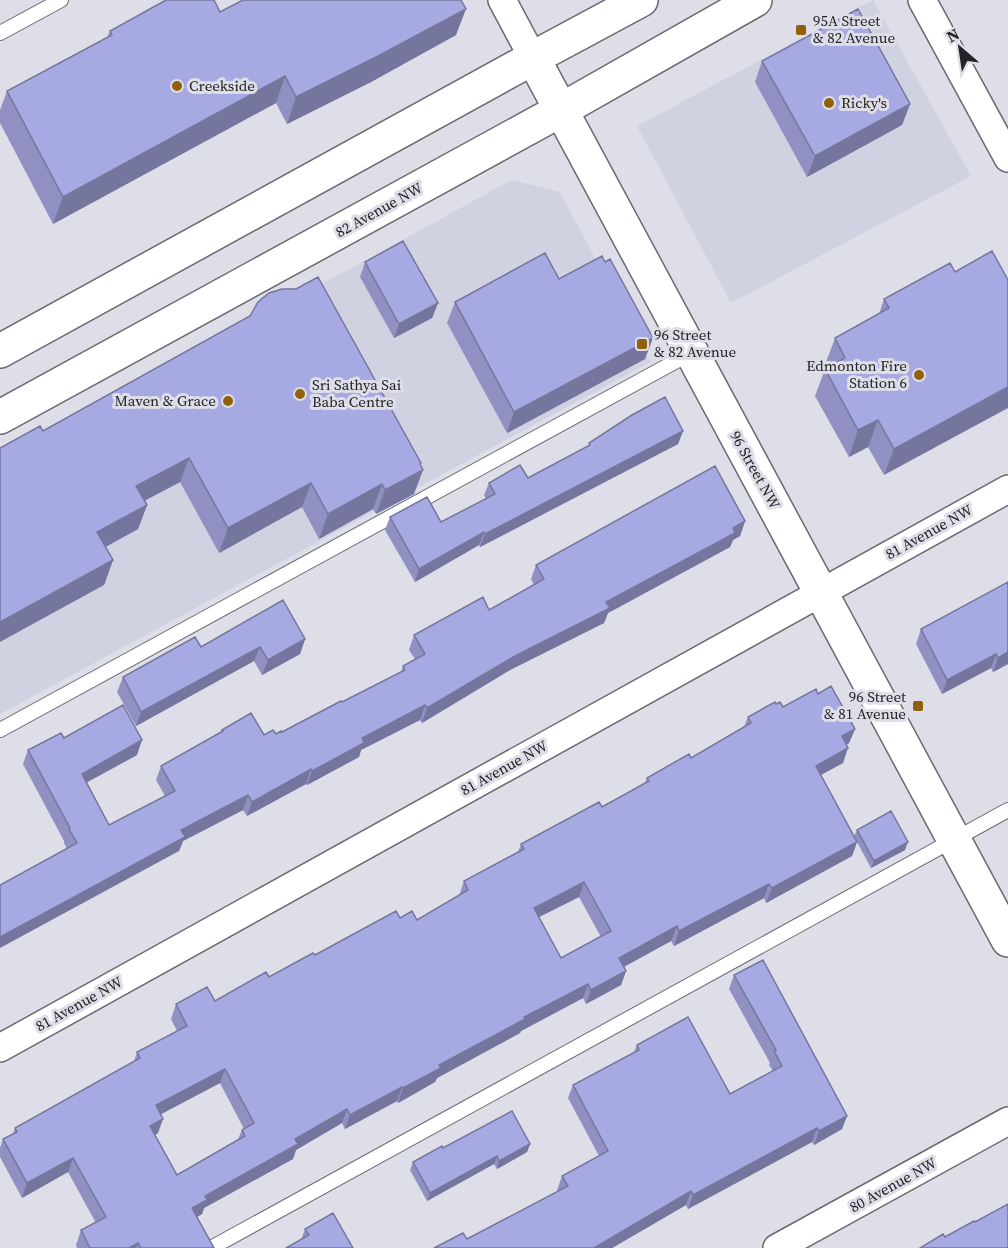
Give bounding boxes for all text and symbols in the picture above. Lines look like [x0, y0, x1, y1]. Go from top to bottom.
place label: 95A Street & 82 Avenue [813, 10, 895, 48]
north arrow [930, 18, 990, 78]
text: N [942, 22, 963, 47]
marker: 95A Street & 82 Avenue [794, 23, 808, 37]
place label: Creekside [189, 75, 255, 96]
marker: Creekside [170, 79, 184, 93]
place label: Ricky's [841, 92, 887, 113]
marker: Ricky's [822, 96, 836, 110]
street label: 82 Avenue NW [331, 177, 427, 242]
place label: 96 Street & 82 Avenue [654, 324, 736, 362]
marker: 96 Street & 82 Avenue [635, 337, 649, 351]
place label: Edmonton Fire Station 6 [806, 355, 907, 393]
marker: Edmonton Fire Station 6 [912, 368, 926, 382]
place label: Sri Sathya Sai Baba Centre [312, 374, 401, 412]
marker: Sri Sathya Sai Baba Centre [293, 387, 307, 401]
place label: Maven & Grace [115, 390, 216, 411]
marker: Maven & Grace [221, 394, 235, 408]
street label: 96 Street NW [725, 427, 786, 513]
street label: 81 Avenue NW [881, 499, 977, 564]
place label: 96 Street & 81 Avenue [824, 686, 906, 724]
marker: 96 Street & 81 Avenue [911, 699, 925, 713]
street label: 81 Avenue NW [456, 735, 552, 800]
street label: 81 Avenue NW [31, 971, 127, 1036]
street label: 80 Avenue NW [845, 1152, 941, 1217]

